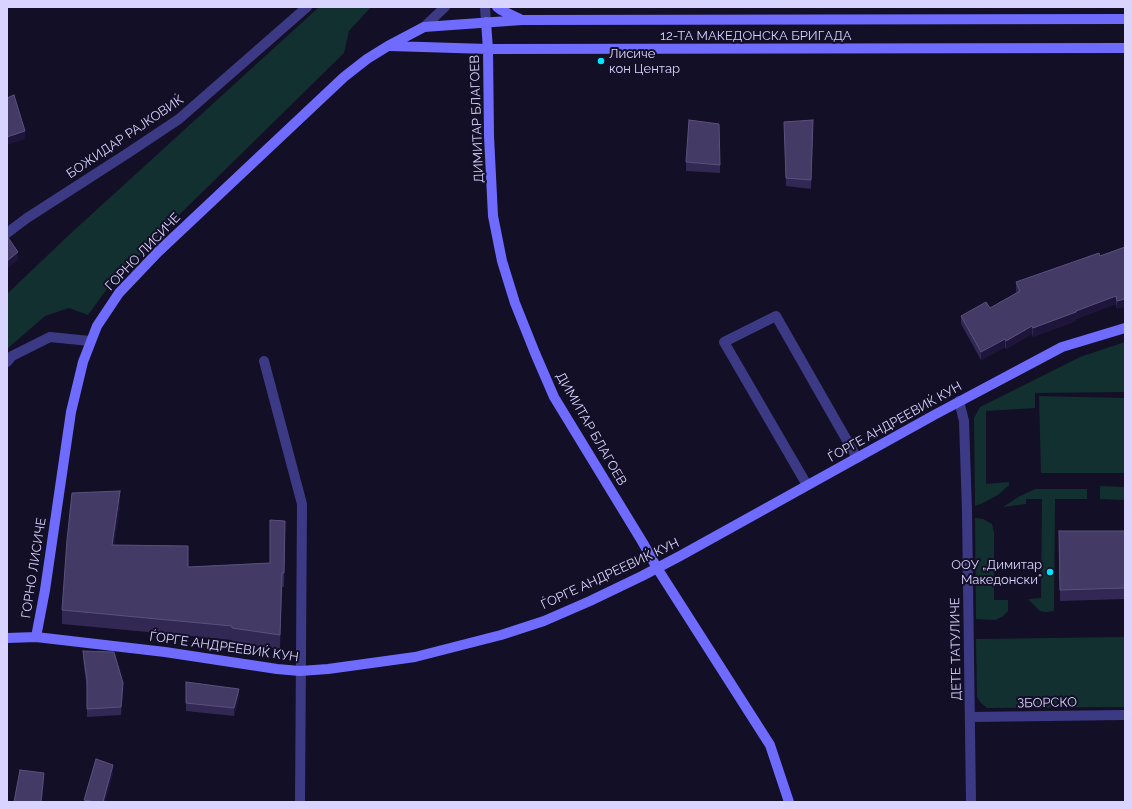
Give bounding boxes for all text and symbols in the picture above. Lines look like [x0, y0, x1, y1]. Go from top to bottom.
street label: 12-ТА МАКЕДОНСКА БРИГАДА [660, 28, 852, 44]
place label: Лисиче кон Центар [609, 46, 680, 77]
street label: ДИМИТАР БЛАГОЕВ [467, 55, 487, 183]
marker: Лисиче кон Центар [596, 56, 606, 66]
street label: БОЖИДАР РАЈКОВИЌ [64, 92, 186, 182]
street label: ГОРНО ЛИСИЧЕ [102, 210, 184, 294]
street label: ДИМИТАР БЛАГОЕВ [552, 370, 630, 488]
street label: ЃОРГЕ АНДРЕЕВИЌ КУН [825, 379, 965, 465]
street label: ГОРНО ЛИСИЧЕ [18, 517, 50, 619]
street label: ЃОРГЕ АНДРЕЕВИЌ КУН [539, 535, 681, 613]
place label: ООУ „Димитар Македонски“ [951, 557, 1042, 588]
marker: ООУ „Димитар Македонски“ [1045, 567, 1055, 577]
street label: ДЕТЕ ТАТУЛИЧЕ [947, 597, 965, 701]
street label: ЃОРГЕ АНДРЕЕВИЌ КУН [148, 629, 300, 665]
street label: ЗБОРСКО [1017, 695, 1077, 711]

